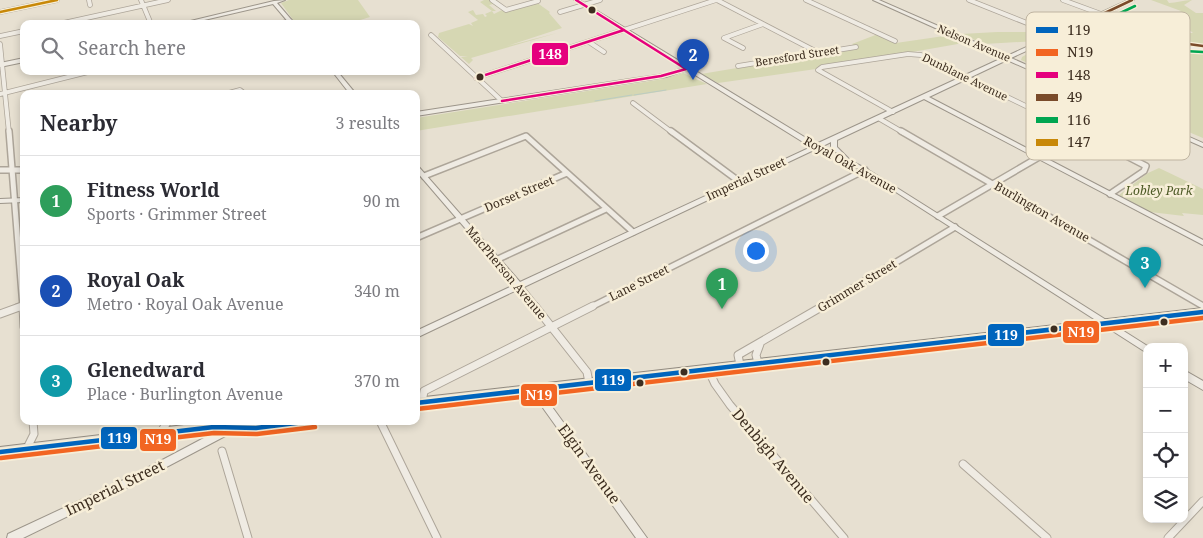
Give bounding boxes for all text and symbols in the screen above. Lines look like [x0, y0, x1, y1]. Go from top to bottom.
unlabelled marker [587, 5, 597, 15]
legend [1026, 12, 1190, 160]
search box [20, 20, 420, 75]
street label: Nelson Avenue [935, 20, 1013, 65]
text: 119 [1067, 20, 1090, 39]
icon: search [38, 34, 66, 62]
text: Search here [78, 35, 186, 61]
pin: 2 [677, 39, 709, 80]
street label: Beresford Street [754, 41, 840, 70]
line badge: 148 [531, 42, 569, 66]
text: N19 [1067, 42, 1093, 61]
text: 148 [538, 44, 562, 63]
street label: Dunblane Avenue [920, 49, 1011, 104]
text: 148 [1067, 65, 1091, 84]
unlabelled marker [475, 72, 485, 82]
text: 49 [1067, 87, 1083, 106]
text: Nearby [40, 109, 118, 137]
text: 116 [1067, 110, 1091, 129]
text: 3 results [336, 112, 400, 134]
street label: Royal Oak Avenue [801, 132, 900, 197]
text: 147 [1067, 132, 1091, 151]
street label: Imperial Street [703, 153, 788, 204]
street label: Dorset Street [481, 171, 556, 216]
text: Fitness World [87, 177, 220, 203]
street label: Burlington Avenue [991, 177, 1093, 246]
park label: Lobley Park [1125, 182, 1194, 199]
text: 1 [51, 190, 61, 212]
text: 90 m [363, 190, 400, 212]
text: Sports · Grimmer Street [87, 203, 267, 225]
street label: MacPherson Avenue [462, 222, 550, 323]
your location [743, 238, 769, 264]
pin: 3 [1129, 247, 1161, 288]
street label: Grimmer Street [814, 255, 899, 316]
street label: Lane Street [606, 260, 672, 305]
text: Royal Oak [87, 267, 184, 293]
pin: 1 [706, 268, 738, 309]
text: 2 [51, 280, 61, 302]
text: 340 m [354, 280, 400, 302]
text: Metro · Royal Oak Avenue [87, 293, 283, 315]
unlabelled marker [1159, 317, 1169, 327]
line badge: N19 [1062, 320, 1100, 344]
text: N19 [1068, 322, 1095, 341]
line badge: 119 [987, 323, 1025, 347]
unlabelled marker [1049, 324, 1059, 334]
text: 119 [994, 325, 1018, 344]
map controls [1143, 343, 1188, 523]
button: + [1143, 343, 1188, 388]
text: Glenedward [87, 357, 205, 383]
unlabelled marker [821, 357, 831, 367]
unlabelled marker [679, 367, 689, 377]
line badge: 119 [594, 368, 632, 392]
text: 3 [51, 370, 61, 392]
text: 370 m [354, 370, 400, 392]
text: 119 [601, 370, 625, 389]
unlabelled marker [635, 378, 645, 388]
text: Place · Burlington Avenue [87, 383, 283, 405]
line badge: N19 [520, 383, 558, 407]
text: N19 [526, 385, 553, 404]
button: − [1143, 388, 1188, 433]
street label: Denbigh Avenue [728, 404, 819, 507]
street label: Elgin Avenue [554, 419, 626, 507]
line badge: 119 [100, 426, 138, 450]
text: 119 [107, 428, 131, 447]
line badge: N19 [139, 428, 177, 452]
text: N19 [145, 429, 172, 448]
button: locate [1143, 433, 1188, 478]
street label: Imperial Street [62, 455, 167, 520]
button: layers [1143, 478, 1188, 523]

